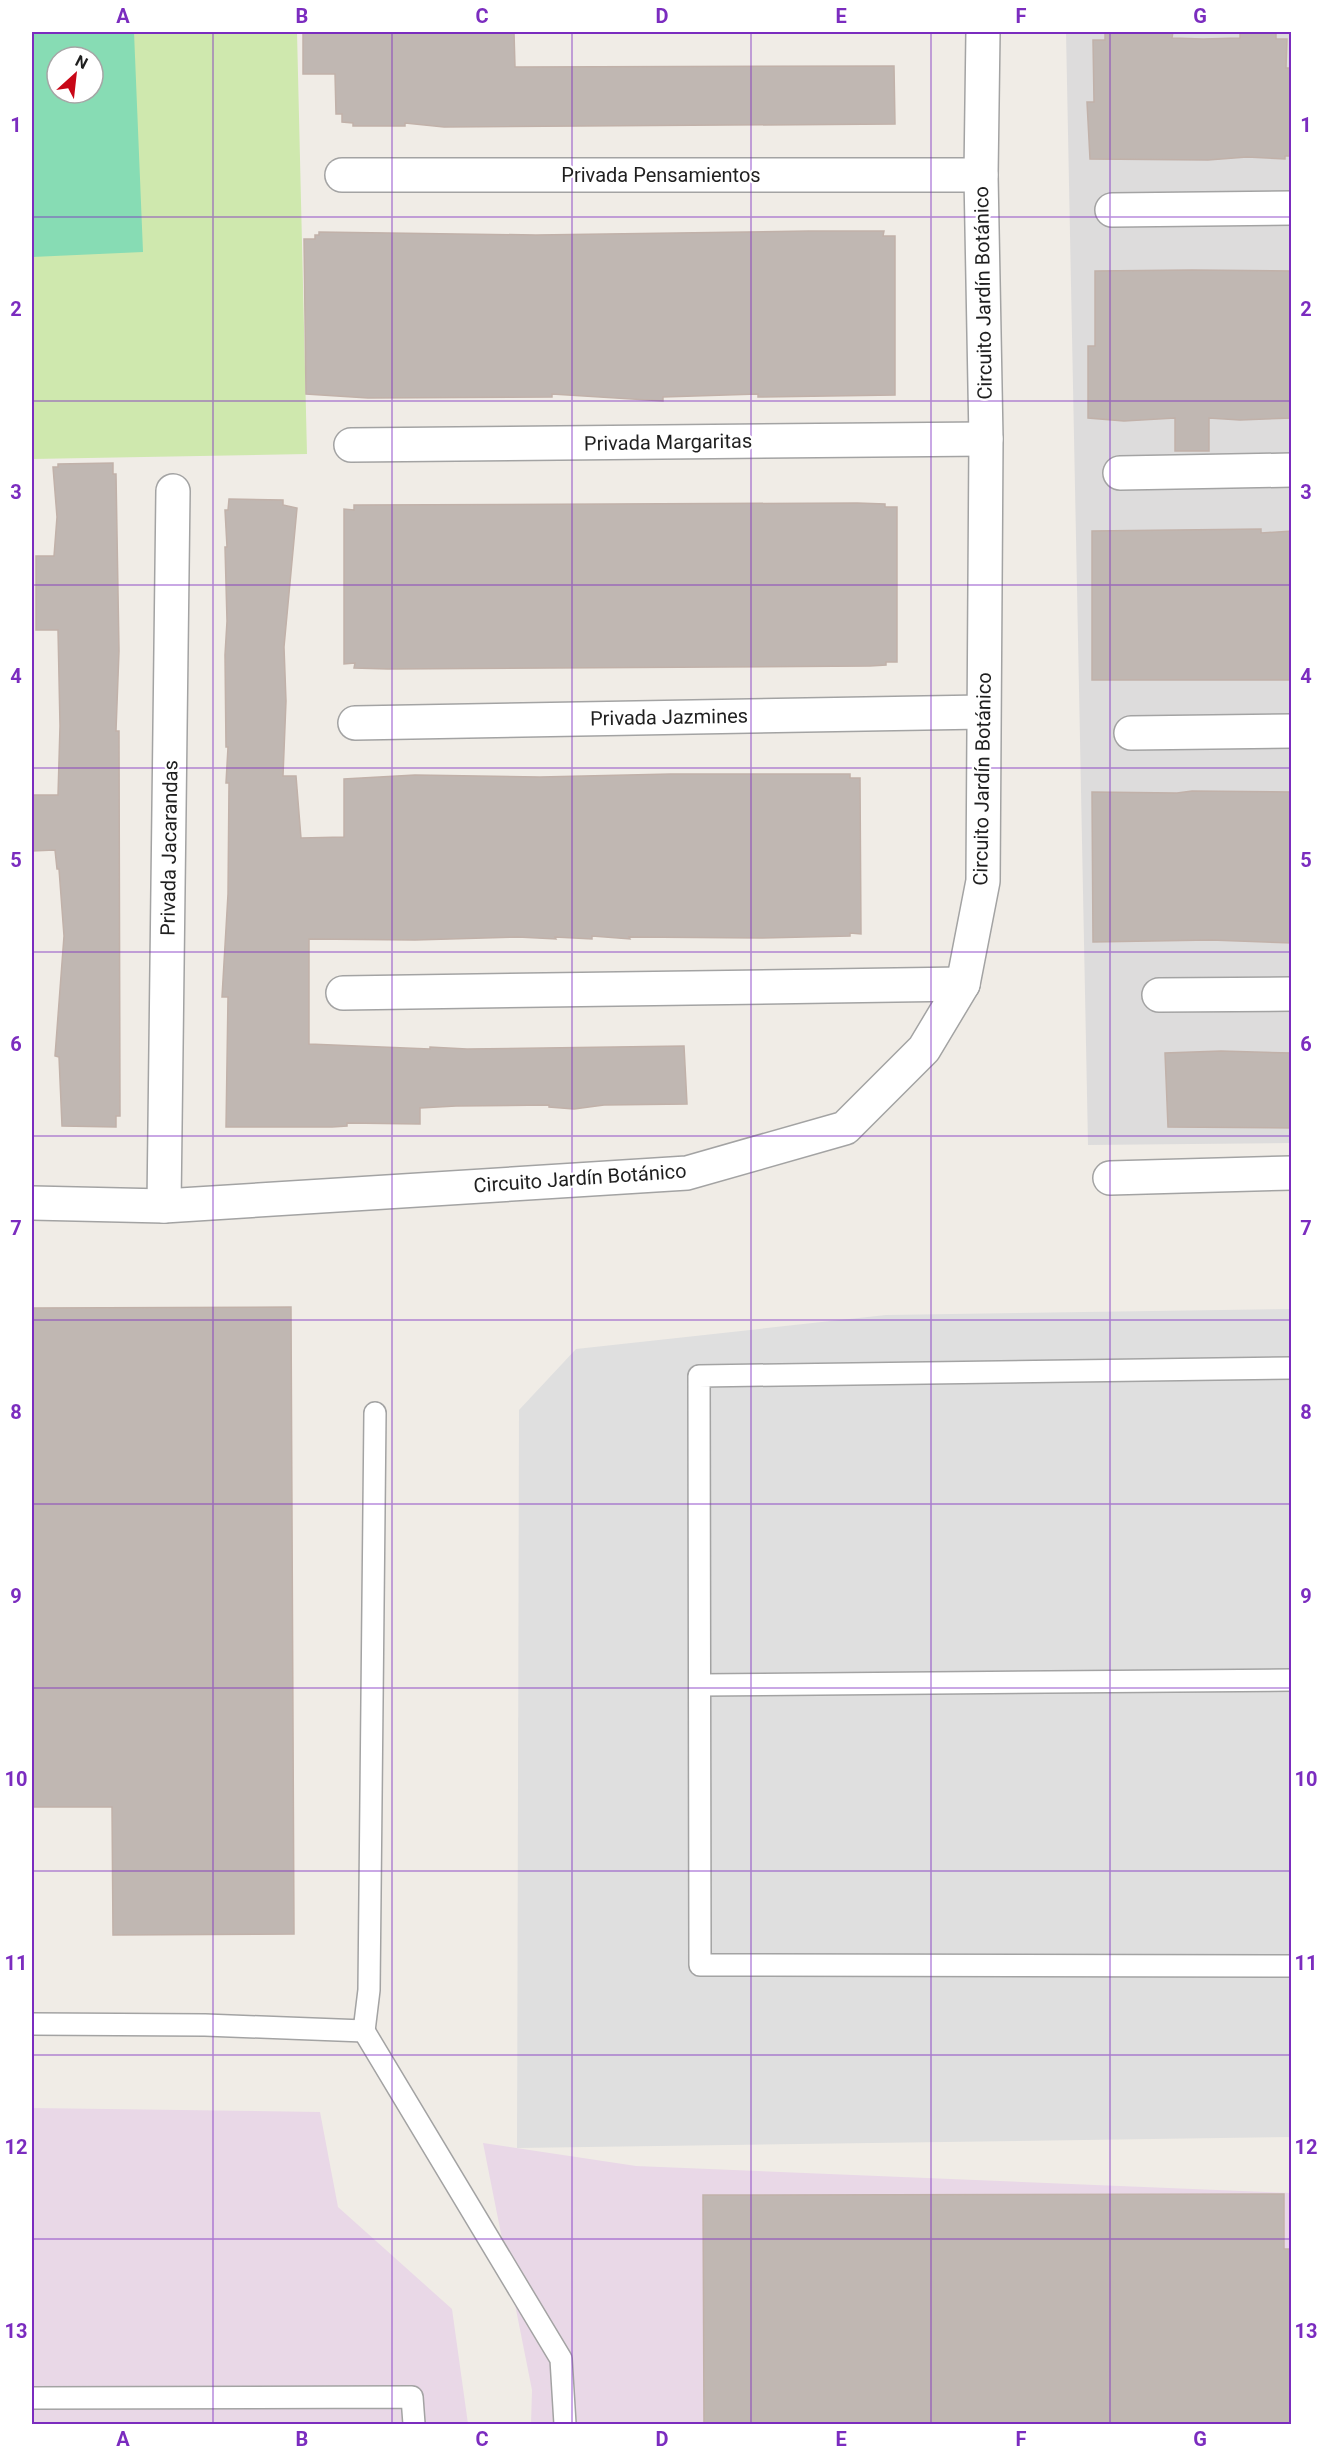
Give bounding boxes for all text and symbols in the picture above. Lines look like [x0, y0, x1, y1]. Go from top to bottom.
text: A [116, 4, 130, 28]
text: B [296, 4, 308, 28]
text: C [475, 4, 489, 28]
text: D [656, 4, 669, 28]
text: E [835, 4, 847, 28]
text: F [1016, 4, 1027, 28]
text: G [1193, 4, 1207, 28]
north arrow [45, 45, 105, 105]
text: N [72, 51, 91, 73]
text: 1 [10, 113, 22, 137]
text: 1 [1300, 113, 1312, 137]
street label: Privada Pensamientos [561, 163, 761, 187]
street label: Circuito Jardín Botánico [969, 186, 997, 400]
text: 2 [10, 297, 22, 321]
text: 2 [1300, 297, 1312, 321]
street label: Privada Margaritas [584, 429, 752, 455]
text: 3 [10, 480, 22, 504]
text: 3 [1300, 480, 1312, 504]
text: 4 [10, 664, 22, 688]
text: 4 [1300, 664, 1312, 688]
street label: Circuito Jardín Botánico [968, 672, 996, 886]
street label: Privada Jazmines [590, 704, 748, 730]
street label: Privada Jacarandas [155, 760, 183, 936]
text: 5 [10, 848, 22, 872]
text: 5 [1300, 848, 1312, 872]
text: 6 [10, 1032, 22, 1056]
text: 6 [1300, 1032, 1312, 1056]
street label: Circuito Jardín Botánico [473, 1159, 687, 1197]
text: 7 [10, 1216, 22, 1240]
text: 7 [1300, 1216, 1312, 1240]
text: 8 [10, 1400, 22, 1424]
text: 8 [1300, 1400, 1312, 1424]
text: 9 [10, 1584, 22, 1608]
text: 9 [1300, 1584, 1312, 1608]
text: 10 [5, 1767, 27, 1791]
text: 10 [1295, 1767, 1317, 1791]
text: 11 [5, 1951, 27, 1975]
text: 11 [1295, 1951, 1317, 1975]
text: 12 [5, 2135, 27, 2159]
text: 12 [1295, 2135, 1317, 2159]
text: 13 [5, 2319, 27, 2343]
text: 13 [1295, 2319, 1317, 2343]
text: A [116, 2427, 130, 2451]
text: B [296, 2427, 308, 2451]
text: C [475, 2427, 489, 2451]
text: D [656, 2427, 669, 2451]
text: E [835, 2427, 847, 2451]
text: F [1016, 2427, 1027, 2451]
text: G [1193, 2427, 1207, 2451]

